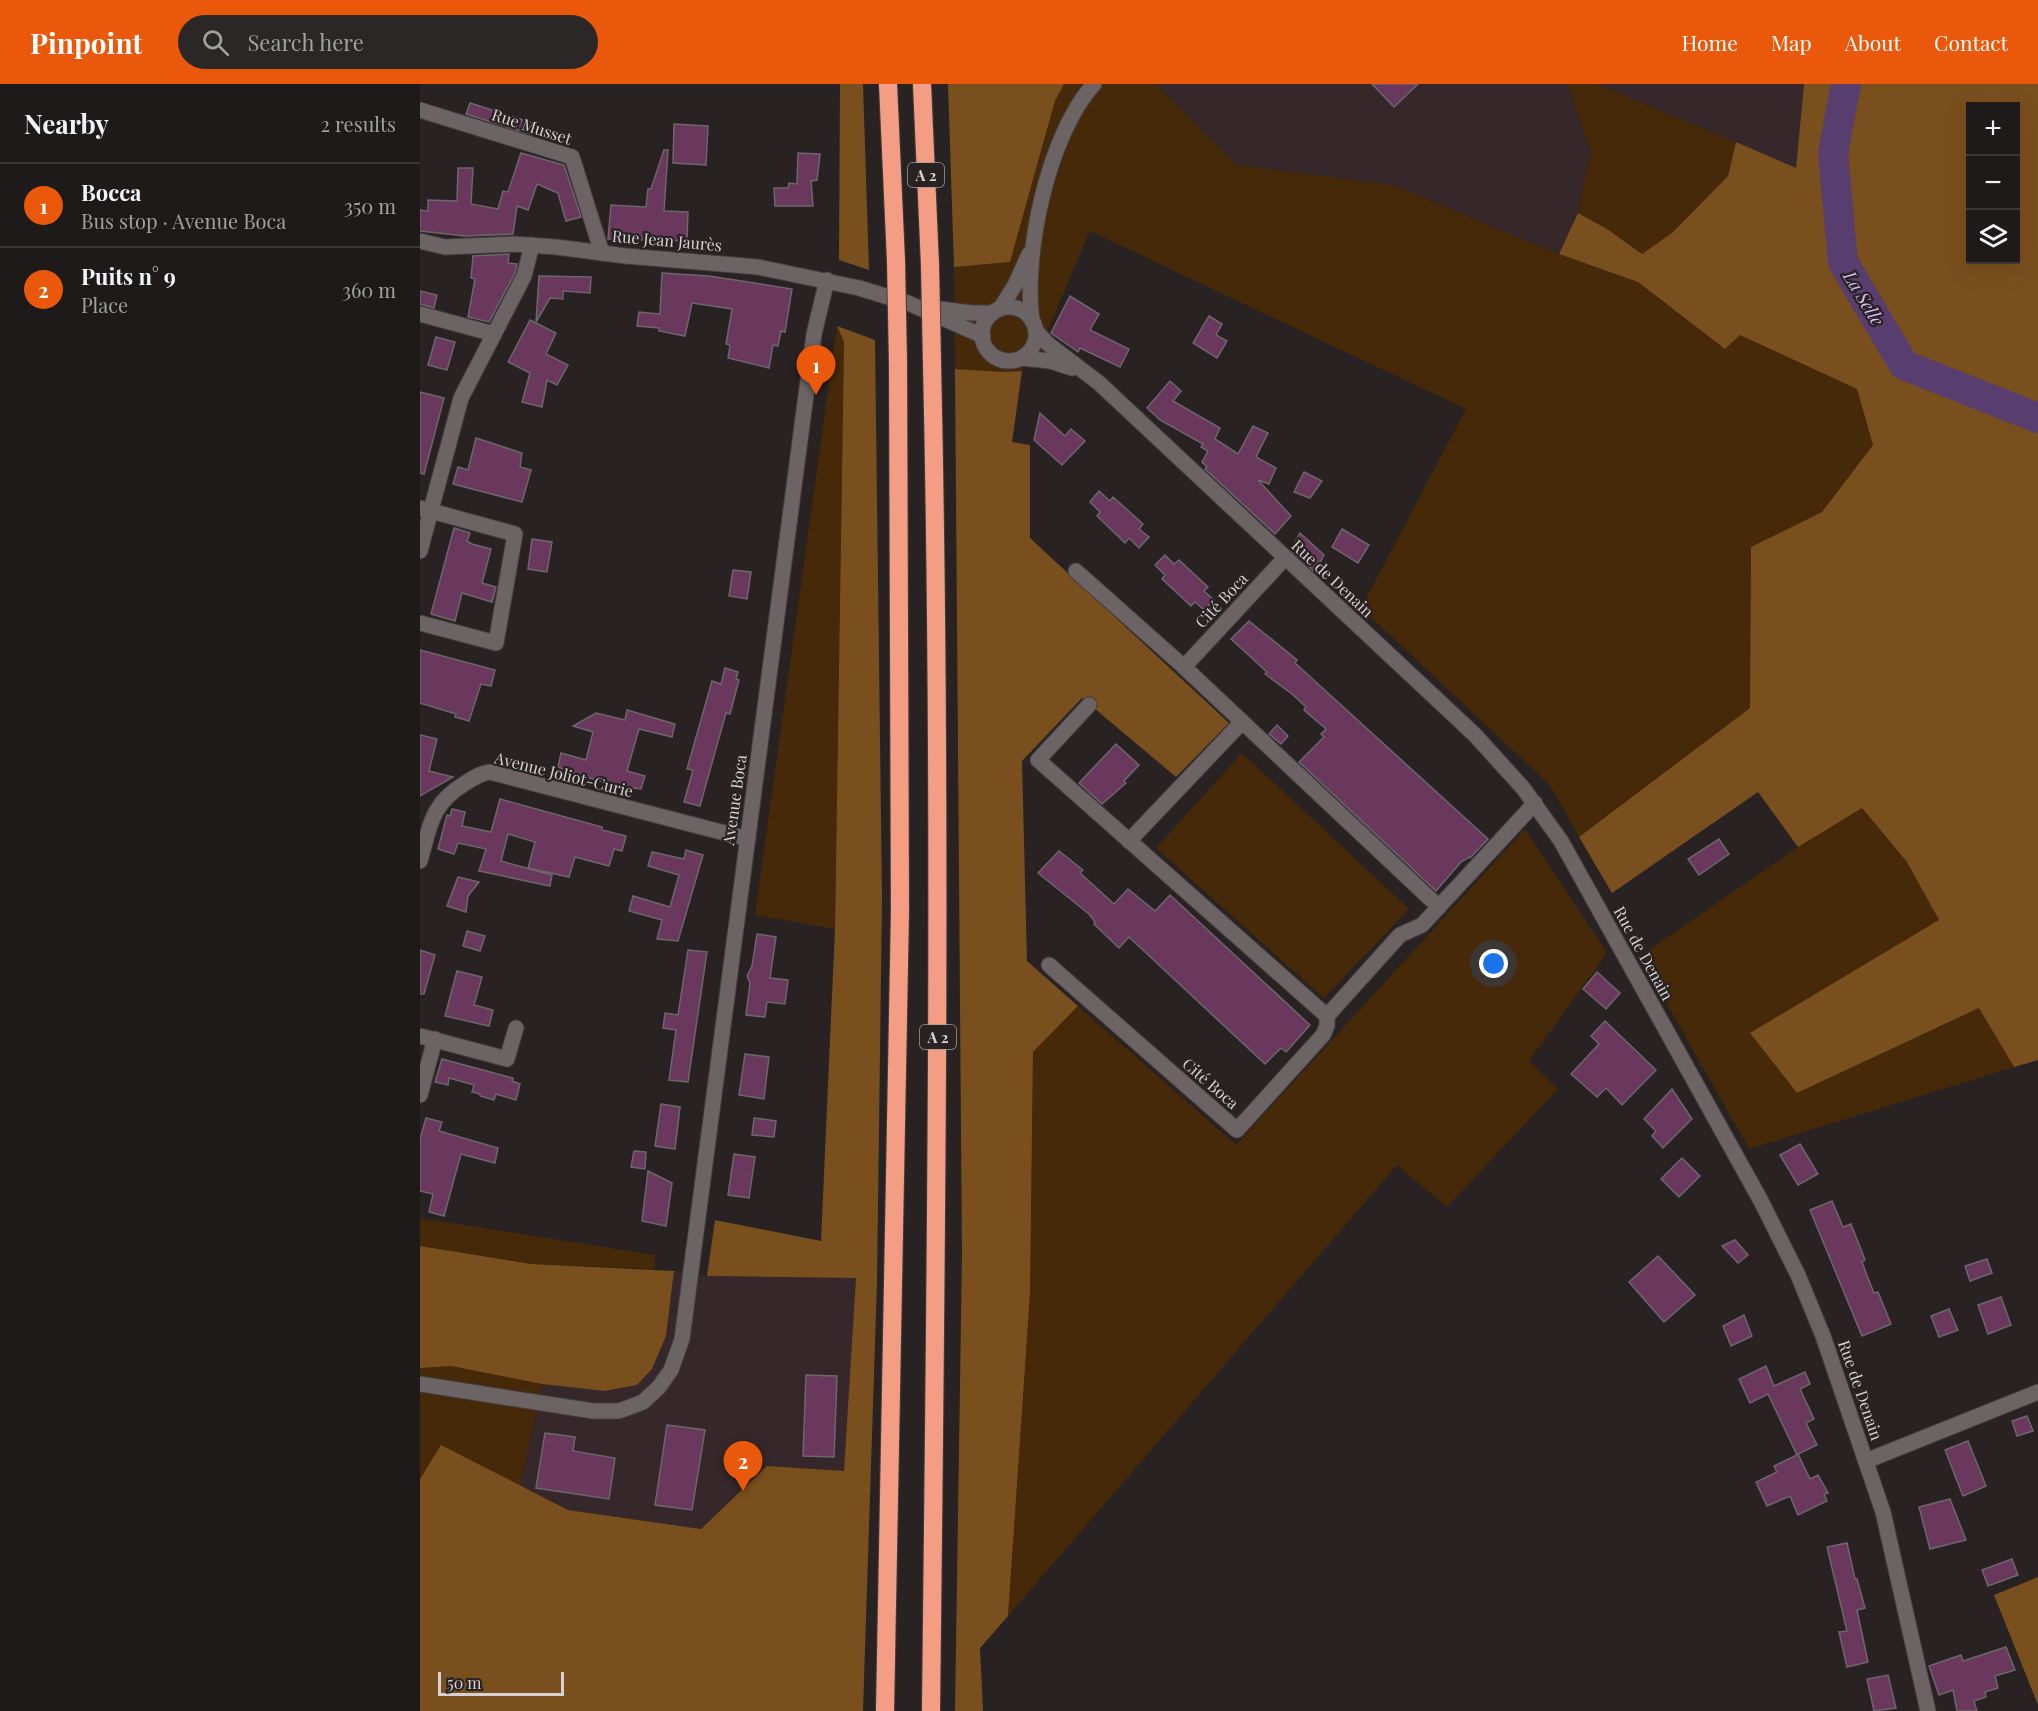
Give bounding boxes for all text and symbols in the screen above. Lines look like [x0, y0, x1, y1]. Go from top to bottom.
search box [178, 15, 598, 69]
text: Pinpoint [30, 24, 142, 61]
icon: search [199, 26, 232, 59]
text: Search here [247, 27, 364, 57]
text: Home [1682, 28, 1738, 56]
text: Map [1771, 28, 1812, 56]
text: About [1845, 28, 1901, 56]
text: Contact [1934, 28, 2008, 56]
map controls [1966, 102, 2020, 264]
button: + [1966, 102, 2020, 156]
street label: Rue Musset [489, 103, 575, 149]
text: Nearby [24, 106, 109, 141]
text: 2 results [321, 110, 396, 137]
button: − [1966, 156, 2020, 210]
road number: A 2 [908, 163, 944, 187]
text: Bocca [81, 177, 141, 207]
text: 1 [40, 192, 47, 219]
text: 350 m [344, 192, 396, 219]
text: Bus stop · Avenue Boca [81, 207, 286, 234]
button: layers [1966, 210, 2020, 264]
street label: Rue Jean Jaurès [611, 225, 723, 255]
text: Puits n° 9 [81, 261, 176, 291]
water label: La Selle [1838, 265, 1890, 330]
text: 2 [38, 276, 49, 303]
text: 360 m [342, 276, 396, 303]
text: Place [81, 291, 128, 318]
pin: 1 [796, 346, 836, 395]
street label: Rue de Denain [1288, 535, 1379, 622]
street label: Cité Boca [1190, 568, 1252, 632]
street label: Avenue Joliot-Curie [491, 746, 636, 801]
street label: Avenue Boca [717, 753, 751, 848]
street label: Rue de Denain [1609, 902, 1679, 1004]
your location [1479, 949, 1508, 978]
road number: A 2 [920, 1025, 956, 1049]
street label: Cité Boca [1178, 1053, 1244, 1113]
street label: Rue de Denain [1834, 1337, 1888, 1443]
pin: 2 [724, 1442, 762, 1491]
scale bar [438, 1669, 564, 1696]
text: 50 m [447, 1672, 481, 1693]

